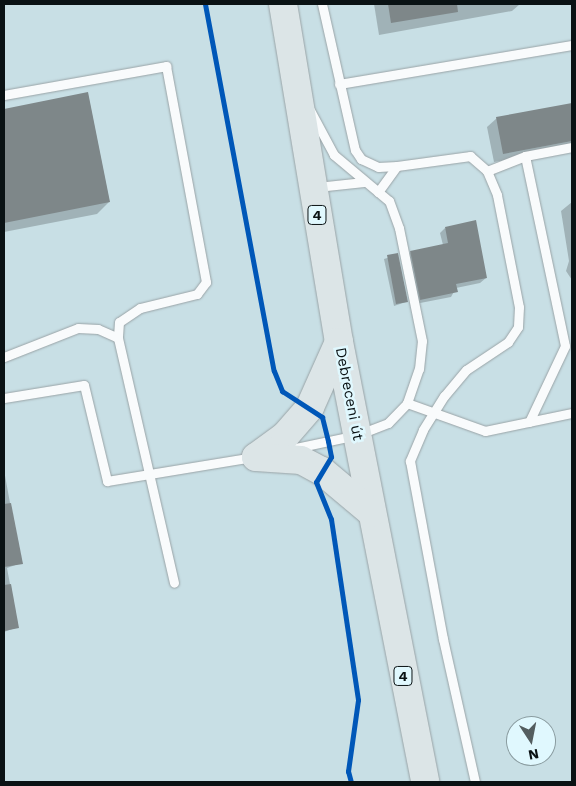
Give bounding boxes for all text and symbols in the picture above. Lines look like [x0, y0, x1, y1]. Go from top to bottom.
road number: 4 [307, 204, 327, 226]
street label: Debreceni út [331, 346, 367, 442]
road number: 4 [393, 664, 413, 688]
north arrow [506, 716, 556, 766]
text: N [527, 746, 540, 764]

